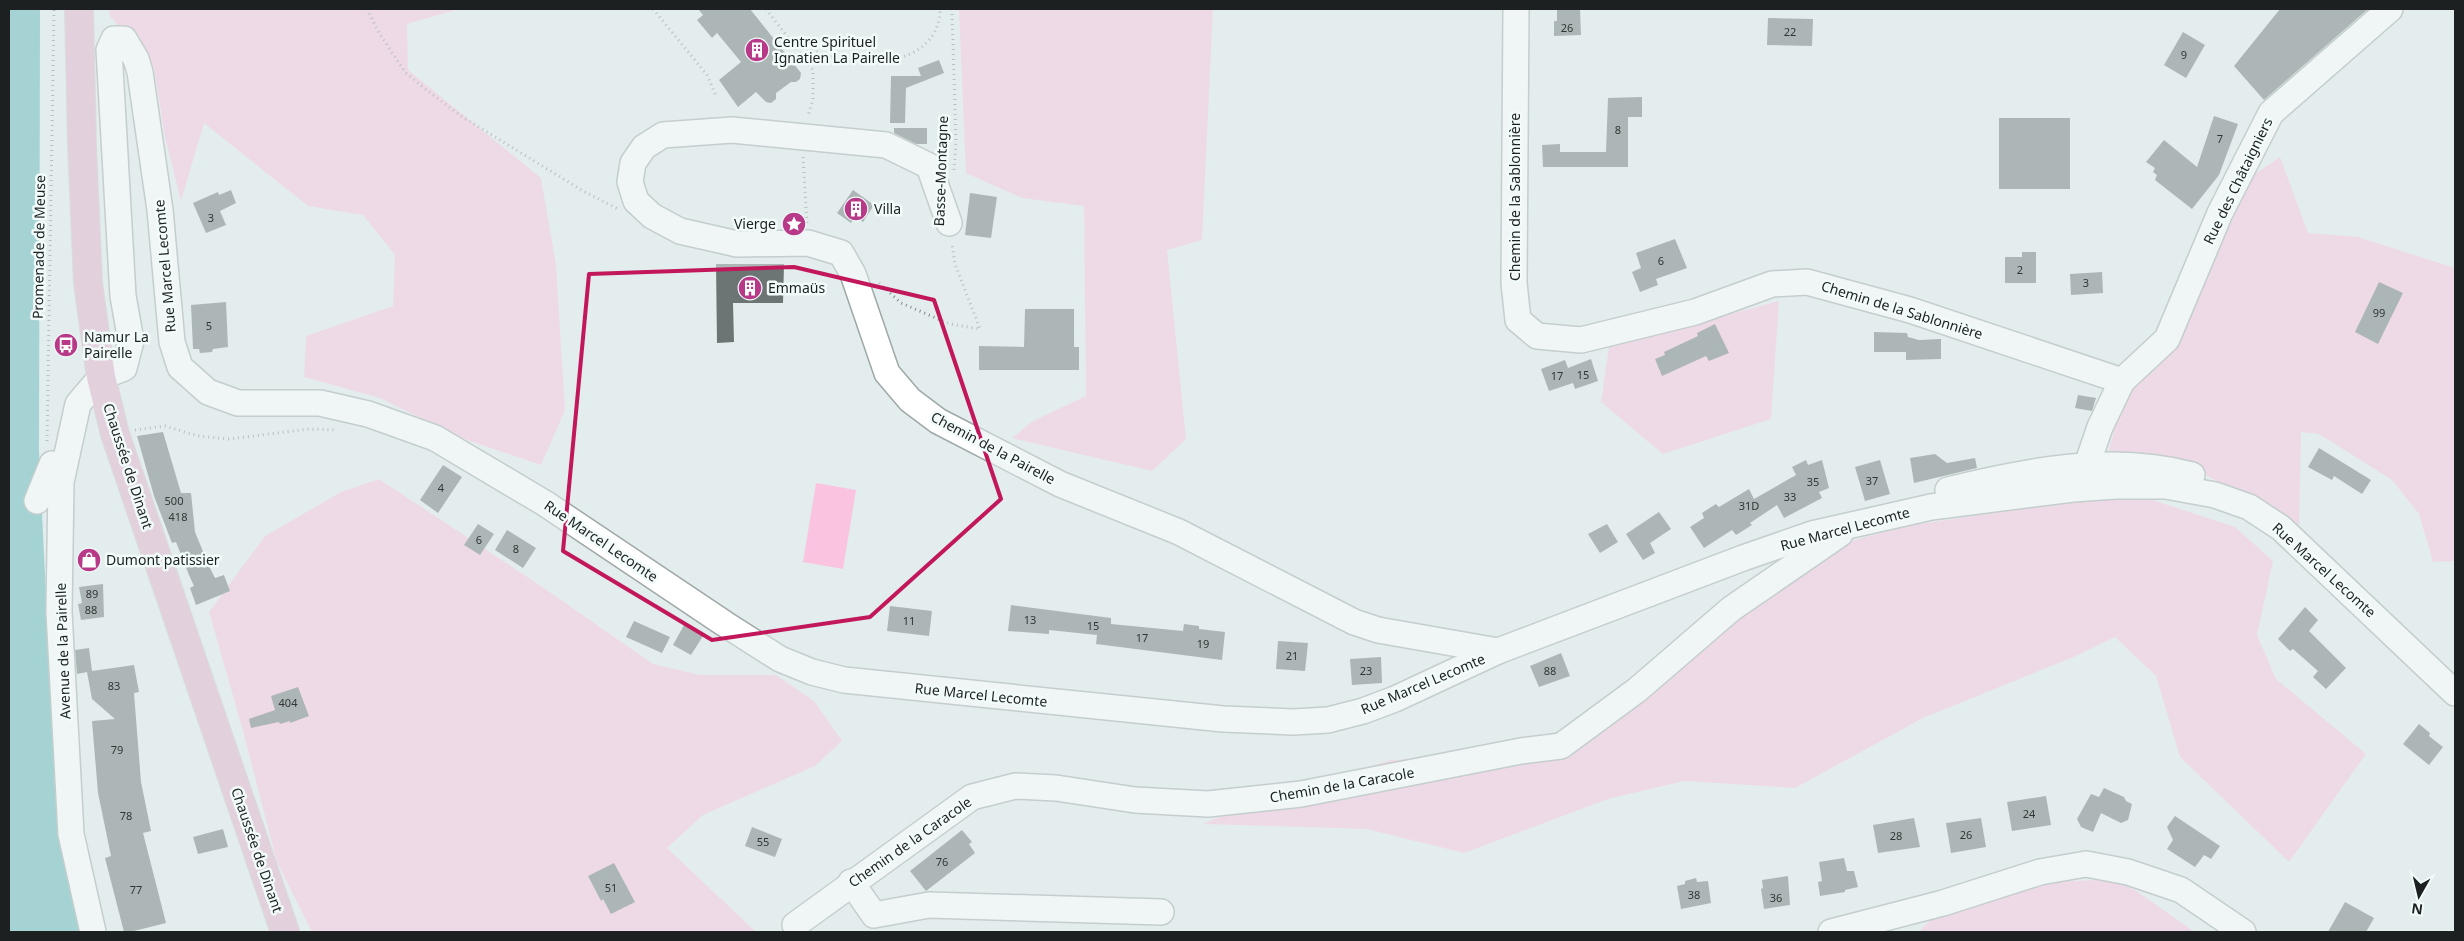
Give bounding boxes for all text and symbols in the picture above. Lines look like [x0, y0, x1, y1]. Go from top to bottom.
house number: 26 [1561, 20, 1573, 35]
house number: 22 [1784, 24, 1796, 39]
place label: Centre Spirituel Ignatien La Pairelle [774, 32, 900, 67]
building icon: Centre Spirituel Ignatien La Pairelle [744, 37, 770, 63]
house number: 9 [2181, 47, 2187, 62]
street label: Chemin de la Sablonnière [1505, 113, 1524, 281]
street label: Rue des Châtaigniers [2199, 114, 2277, 247]
street label: Basse-Montagne [929, 115, 952, 227]
house number: 8 [1615, 122, 1621, 137]
house number: 7 [2217, 131, 2223, 146]
street label: Promenade de Meuse [28, 175, 49, 319]
building icon: Villa [843, 196, 869, 222]
street label: Rue Marcel Lecomte [149, 199, 180, 333]
place label: Villa [874, 199, 901, 218]
house number: 3 [208, 210, 214, 225]
place icon: Vierge [781, 211, 807, 237]
place label: Vierge [734, 214, 776, 233]
house number: 6 [1658, 253, 1664, 268]
house number: 2 [2017, 262, 2023, 277]
building icon: Emmaüs [737, 275, 763, 301]
house number: 3 [2083, 275, 2089, 290]
street label: Chemin de la Sablonnière [1819, 276, 1985, 343]
place label: Emmaüs [768, 278, 825, 297]
house number: 99 [2373, 305, 2385, 320]
house number: 5 [206, 318, 212, 333]
place label: Namur La Pairelle [84, 327, 149, 362]
bus stop icon: Namur La Pairelle [53, 332, 79, 358]
house number: 15 [1577, 367, 1589, 382]
house number: 17 [1551, 368, 1563, 383]
street label: Chaussée de Dinant [99, 401, 158, 531]
street label: Chemin de la Pairelle [928, 407, 1059, 488]
house number: 37 [1866, 473, 1878, 488]
house number: 35 [1807, 474, 1819, 489]
house number: 4 [438, 480, 445, 495]
house number: 33 [1784, 489, 1796, 504]
house number: 500 [165, 493, 183, 508]
street label: Rue Marcel Lecomte [541, 495, 662, 586]
house number: 31D [1739, 498, 1759, 513]
street label: Rue Marcel Lecomte [1778, 502, 1912, 555]
house number: 418 [169, 509, 187, 524]
street label: Rue Marcel Lecomte [2268, 518, 2380, 621]
house number: 6 [476, 532, 482, 547]
house number: 8 [513, 541, 519, 556]
shop icon: Dumont patissier [76, 547, 102, 573]
place label: Dumont patissier [106, 550, 220, 569]
street label: Avenue de la Pairelle [51, 582, 74, 720]
house number: 89 [86, 586, 98, 601]
house number: 88 [85, 602, 97, 617]
house number: 13 [1024, 612, 1036, 627]
house number: 11 [903, 613, 915, 628]
house number: 15 [1087, 618, 1099, 633]
house number: 17 [1136, 630, 1148, 645]
house number: 19 [1197, 636, 1209, 651]
house number: 21 [1286, 648, 1298, 663]
street label: Rue Marcel Lecomte [1358, 649, 1488, 718]
house number: 23 [1360, 663, 1372, 678]
house number: 88 [1544, 663, 1556, 678]
house number: 83 [108, 678, 120, 693]
street label: Rue Marcel Lecomte [914, 678, 1048, 711]
house number: 404 [279, 695, 298, 710]
house number: 79 [111, 742, 123, 757]
street label: Chemin de la Caracole [1268, 762, 1416, 807]
street label: Chaussée de Dinant [227, 785, 288, 915]
street label: Chemin de la Caracole [844, 792, 975, 891]
house number: 24 [2023, 806, 2036, 821]
house number: 78 [120, 808, 132, 823]
house number: 26 [1960, 827, 1972, 842]
house number: 28 [1890, 828, 1902, 843]
house number: 55 [757, 834, 769, 849]
house number: 76 [936, 854, 948, 869]
north arrow [2394, 871, 2444, 921]
house number: 51 [605, 880, 617, 895]
house number: 77 [130, 882, 142, 897]
house number: 38 [1688, 887, 1700, 902]
house number: 36 [1770, 890, 1782, 905]
text: N [2410, 899, 2424, 920]

